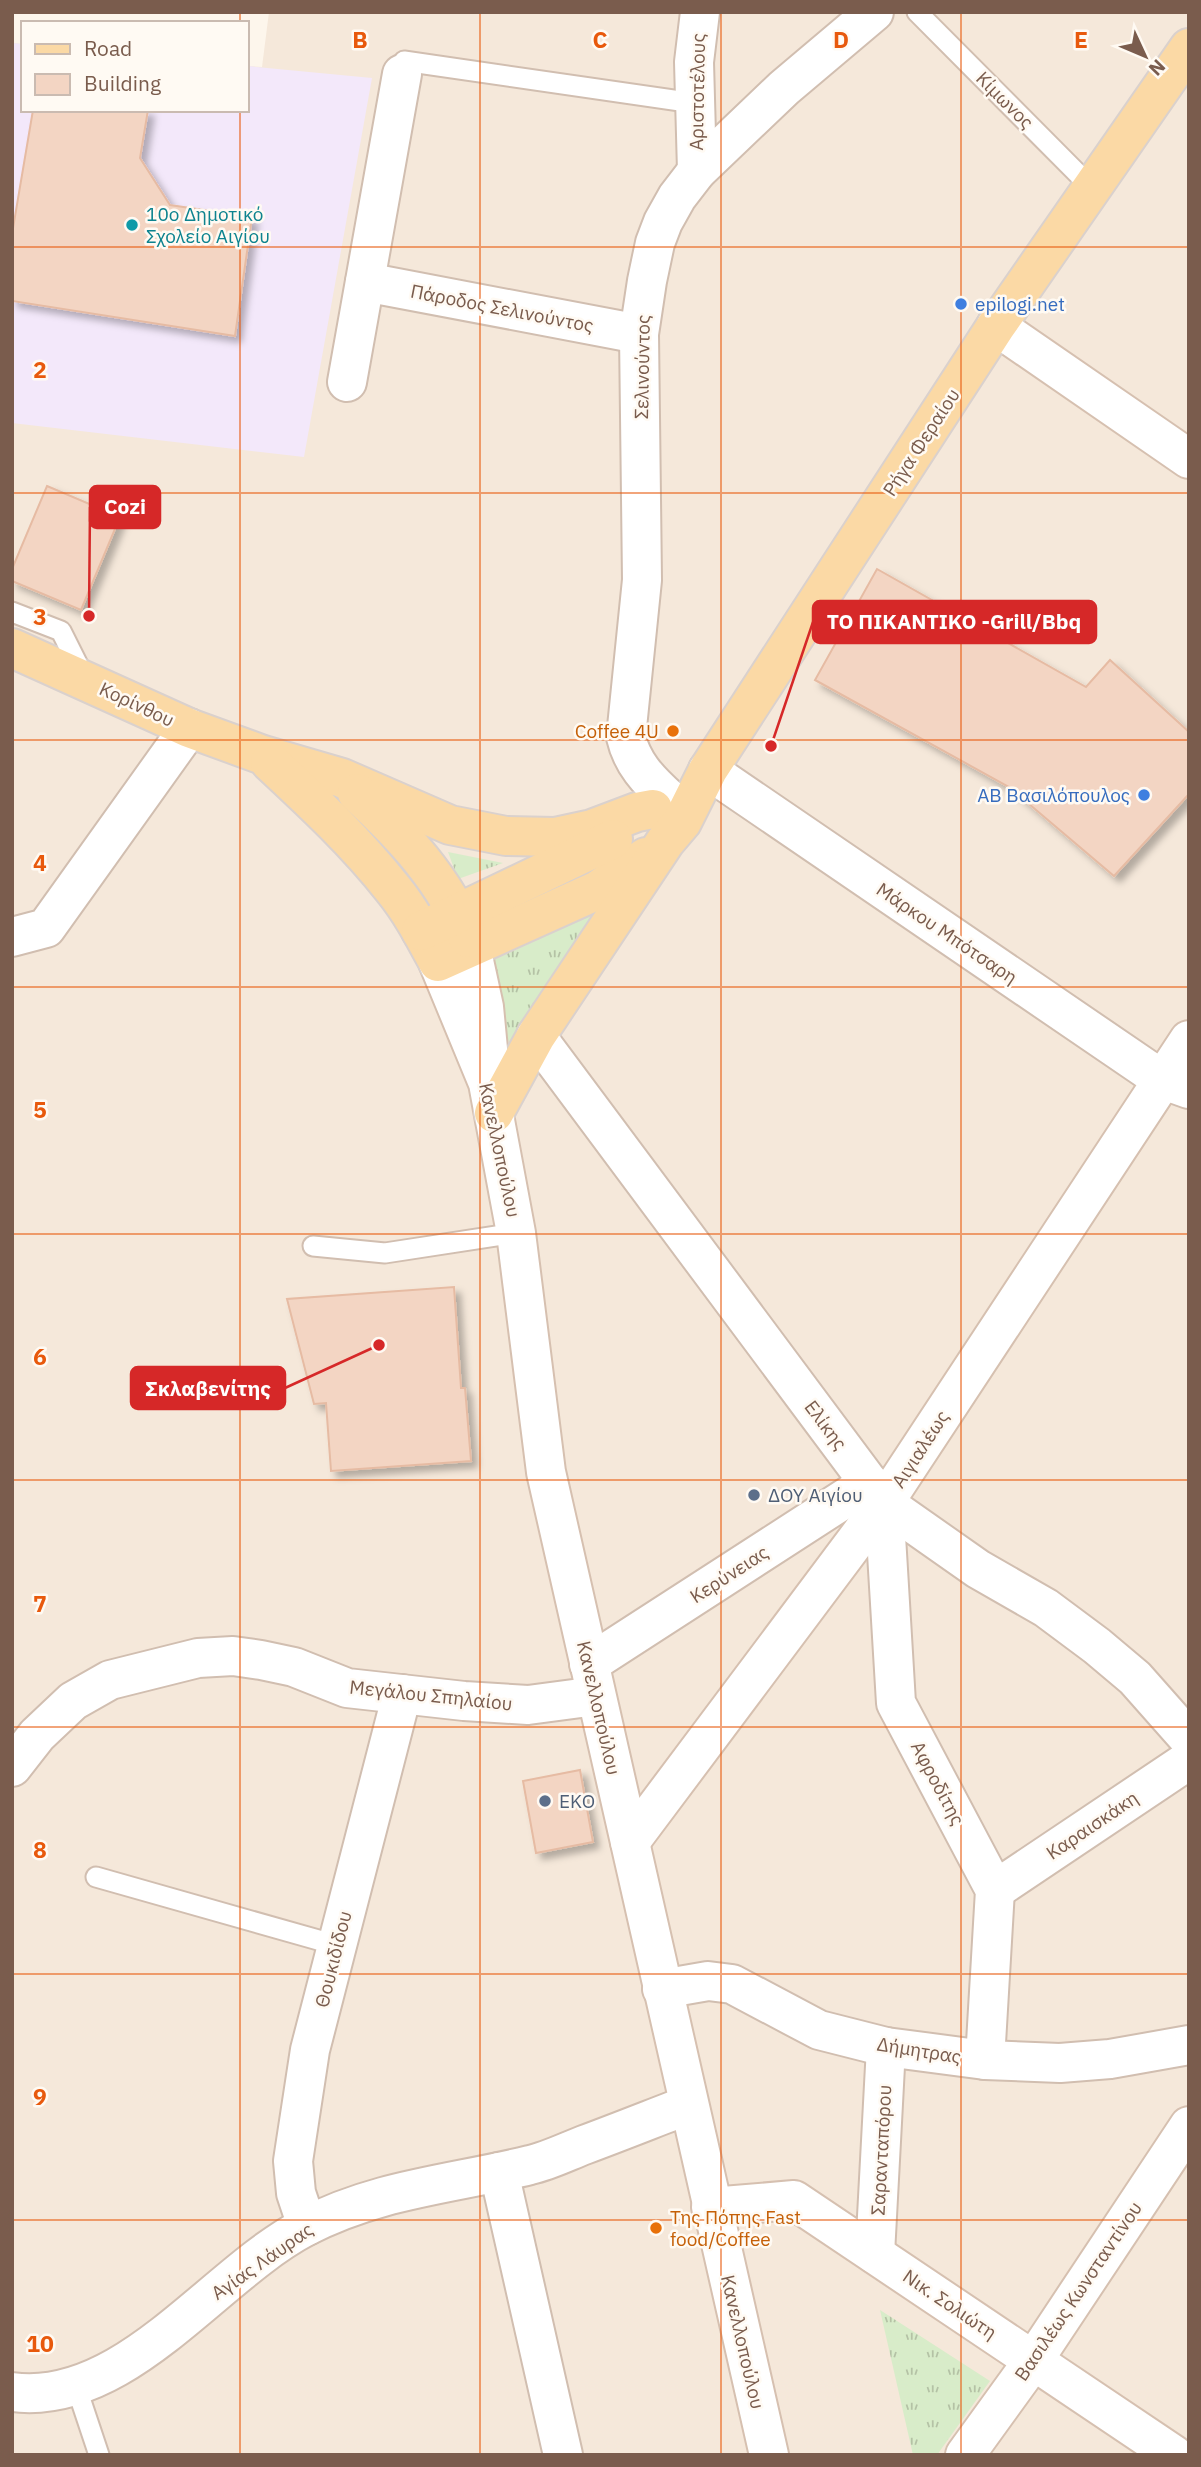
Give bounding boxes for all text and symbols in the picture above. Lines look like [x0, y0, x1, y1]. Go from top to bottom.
legend [21, 21, 248, 112]
north arrow [1110, 21, 1180, 91]
text: B [352, 24, 368, 54]
text: C [593, 24, 608, 54]
text: D [833, 24, 849, 54]
text: E [1074, 24, 1088, 54]
street label: Αριστοτέλους [684, 33, 710, 151]
text: Road [84, 34, 132, 62]
text: N [1144, 55, 1171, 81]
street label: Κίμωνος [971, 66, 1039, 134]
text: Building [84, 69, 161, 97]
place label: 10o Δημοτικό Σχολείο Αιγίου [146, 202, 270, 248]
marker: 10o Δημοτικό Σχολείο Αιγίου [124, 217, 140, 233]
street label: Πάροδος Σελινούντος [408, 278, 596, 338]
place label: epilogi.net [975, 292, 1065, 316]
marker: epilogi.net [953, 296, 969, 312]
street label: Σελινούντος [629, 315, 655, 419]
text: 2 [33, 354, 47, 384]
street label: Ρήγα Φεραίου [877, 384, 965, 500]
callout: Cozi [90, 486, 160, 528]
text: Cozi [104, 492, 146, 520]
text: 3 [33, 601, 47, 631]
callout: ΤΟ ΠΙΚΑΝΤΙΚΟ -Grill/Bbq [813, 601, 1096, 643]
text: ΤΟ ΠΙΚΑΝΤΙΚΟ -Grill/Bbq [827, 607, 1081, 635]
street label: Κορίνθου [96, 676, 178, 732]
place label: Coffee 4U [575, 719, 659, 743]
marker: Coffee 4U [665, 723, 681, 739]
place label: ΑΒ Βασιλόπουλος [977, 783, 1130, 807]
marker: ΑΒ Βασιλόπουλος [1136, 787, 1152, 803]
text: 4 [33, 847, 47, 877]
street label: Μάρκου Μπότσαρη [872, 877, 1022, 989]
street label: Κανελλοπούλου [474, 1081, 526, 1219]
text: 5 [33, 1094, 47, 1124]
text: 6 [33, 1341, 47, 1371]
callout: Σκλαβενίτης [131, 1367, 285, 1409]
text: Σκλαβενίτης [145, 1374, 271, 1402]
street label: Ελίκης [800, 1395, 852, 1455]
street label: Αιγιαλέως [886, 1406, 954, 1492]
place label: ΔΟΥ Αιγίου [768, 1483, 863, 1507]
marker: ΔΟΥ Αιγίου [746, 1487, 762, 1503]
street label: Κερύνειας [685, 1540, 773, 1608]
text: 7 [33, 1588, 47, 1618]
street label: Κανελλοπούλου [572, 1639, 626, 1777]
street label: Μεγάλου Σπηλαίου [348, 1674, 514, 1716]
street label: Αφροδίτης [906, 1737, 970, 1829]
street label: Καραισκάκη [1041, 1785, 1143, 1865]
place label: EKO [559, 1789, 595, 1813]
marker: EKO [537, 1793, 553, 1809]
text: 8 [33, 1834, 47, 1864]
street label: Θουκιδίδου [309, 1908, 357, 2010]
street label: Δήμητρας [875, 2031, 963, 2069]
text: 9 [33, 2081, 47, 2111]
street label: Σαρανταπόρου [866, 2084, 896, 2216]
street label: Βασιλέως Κωνσταντίνου [1009, 2197, 1147, 2385]
place label: Της Πόπης Fast food/Coffee [670, 2205, 801, 2251]
street label: Αγίας Λάυρας [206, 2217, 318, 2305]
marker: Της Πόπης Fast food/Coffee [648, 2220, 664, 2236]
street label: Νικ. Σολιώτη [898, 2264, 1002, 2344]
street label: Κανελλοπούλου [716, 2273, 770, 2411]
text: 10 [26, 2328, 54, 2358]

